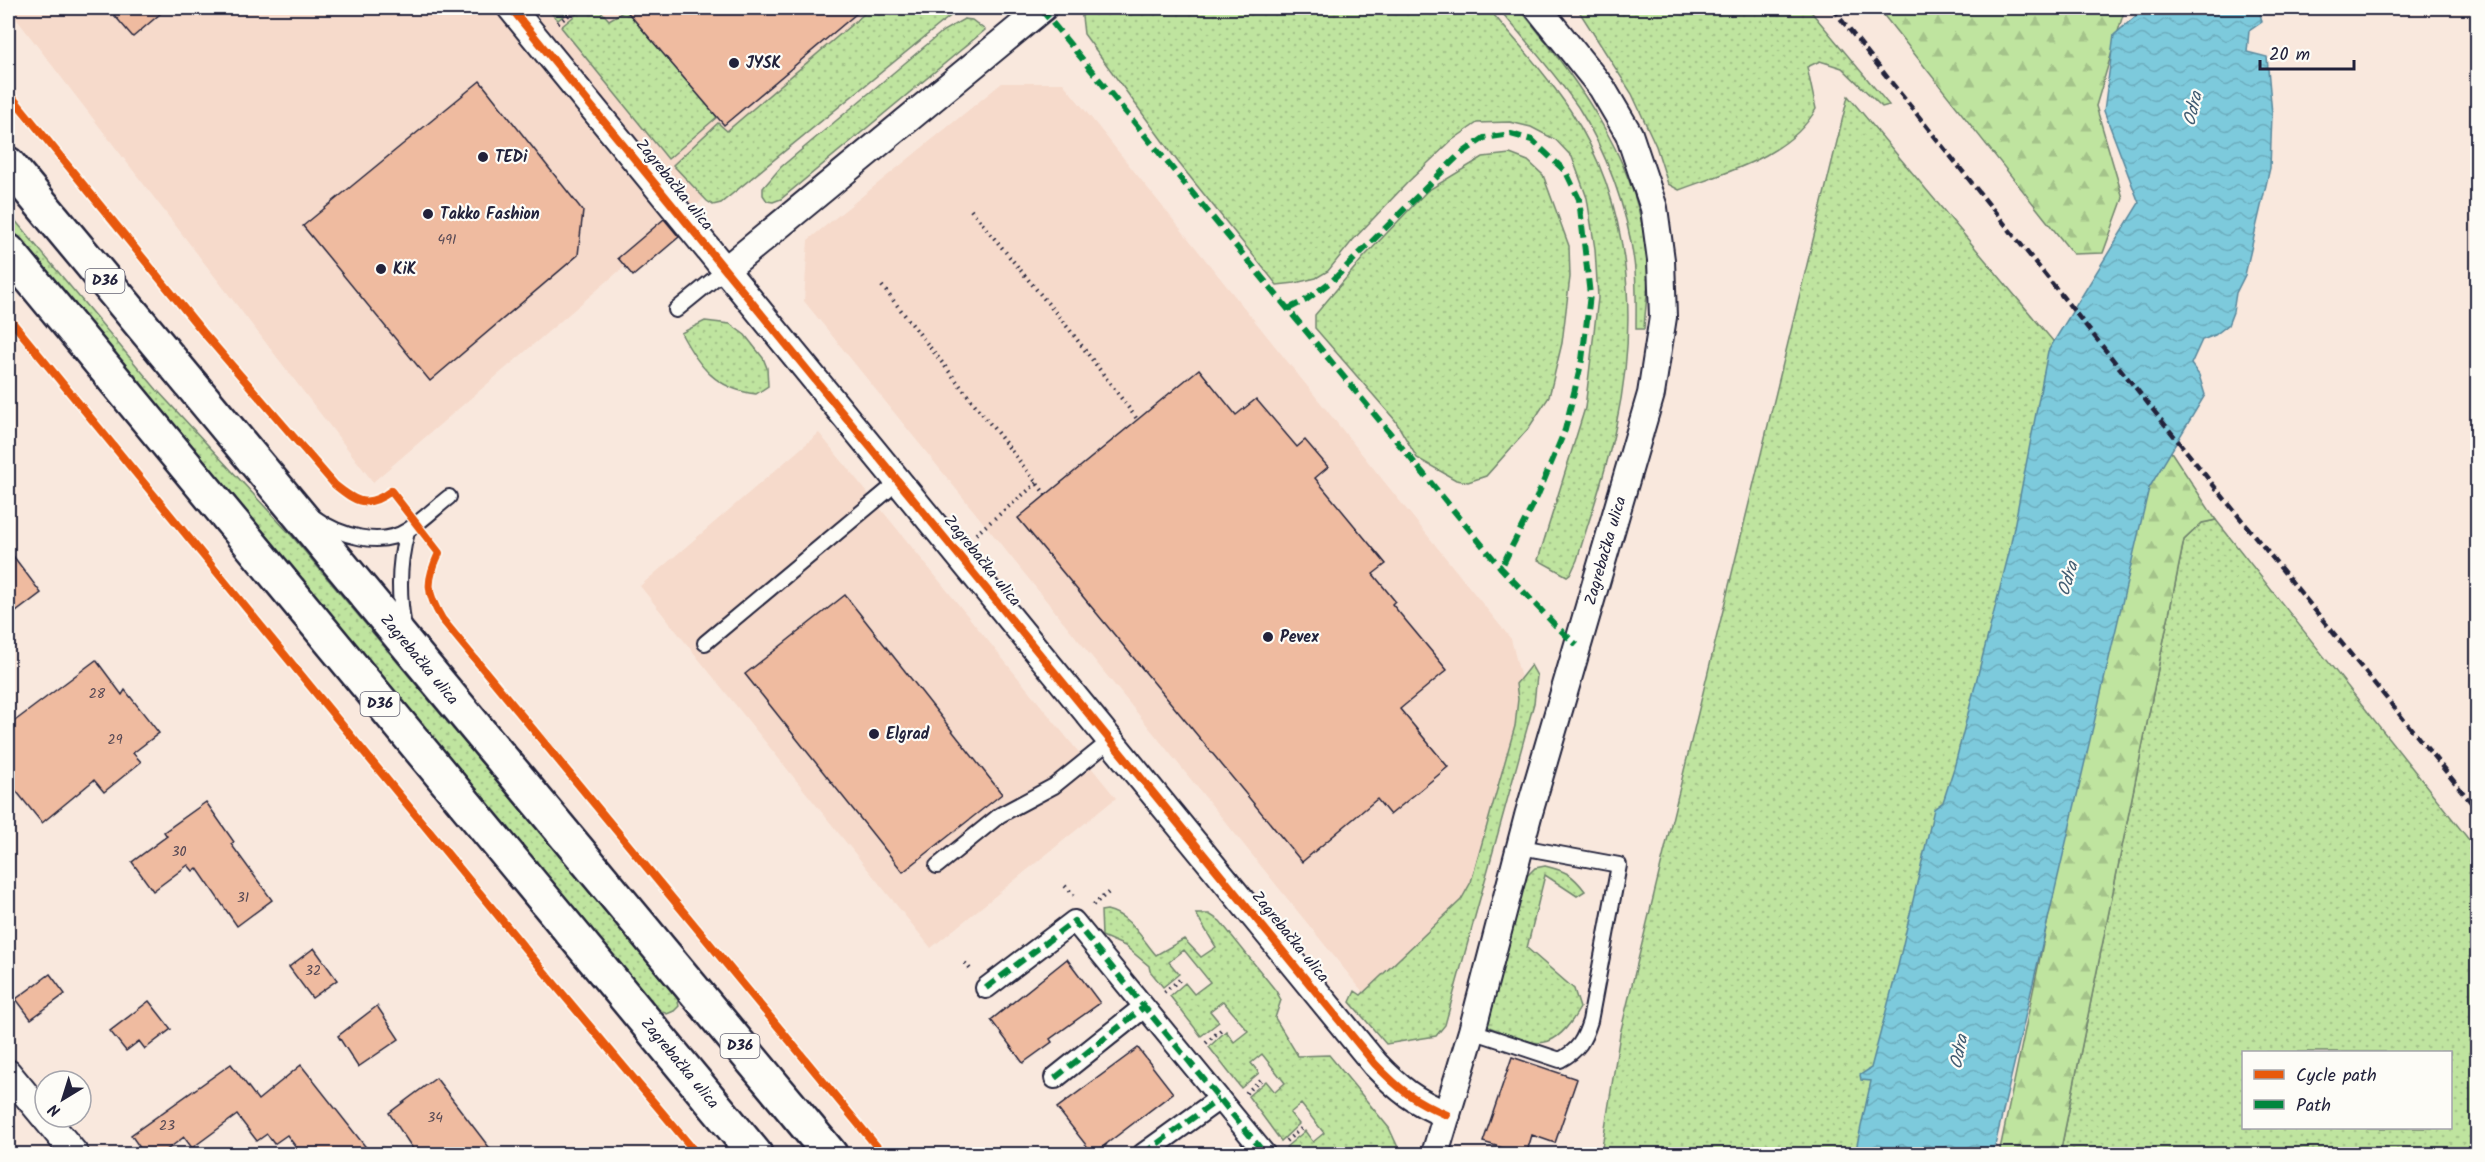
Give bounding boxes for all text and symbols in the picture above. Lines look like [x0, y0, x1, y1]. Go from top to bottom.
scale bar [2260, 33, 2354, 71]
text: 20 m [2269, 41, 2310, 70]
place label: JYSK [746, 51, 782, 76]
marker: JYSK [727, 56, 741, 70]
water label: Odra [2176, 87, 2212, 129]
street label: Zagrebačka ulica [629, 134, 719, 236]
place label: TEDi [495, 145, 528, 170]
marker: TEDi [476, 150, 490, 164]
place label: Takko Fashion [440, 202, 540, 227]
marker: Takko Fashion [421, 207, 435, 221]
house number: 49I [438, 229, 456, 251]
place label: KiK [393, 257, 417, 282]
marker: KiK [374, 262, 388, 276]
road number: D36 [86, 269, 124, 293]
street label: Zagrebačka ulica [1578, 493, 1633, 608]
street label: Zagrebačka ulica [937, 510, 1027, 612]
water label: Odra [2050, 557, 2088, 600]
street label: Zagrebačka ulica [374, 608, 465, 711]
place label: Pevex [1280, 625, 1319, 650]
marker: Pevex [1261, 630, 1275, 644]
house number: 28 [89, 683, 106, 705]
road number: D36 [360, 692, 400, 716]
place label: Elgrad [886, 722, 930, 747]
marker: Elgrad [867, 727, 881, 741]
house number: 29 [108, 729, 123, 751]
house number: 30 [172, 841, 187, 863]
street label: Zagrebačka ulica [1245, 886, 1335, 988]
house number: 31 [237, 887, 249, 909]
house number: 32 [305, 960, 321, 982]
street label: Zagrebačka ulica [634, 1012, 725, 1114]
water label: Odra [1942, 1031, 1978, 1072]
road number: D36 [720, 1034, 760, 1058]
legend [2242, 1051, 2452, 1129]
text: Cycle path [2296, 1062, 2377, 1091]
north arrow [33, 1069, 93, 1129]
text: Path [2296, 1092, 2331, 1121]
text: N [43, 1097, 66, 1123]
house number: 34 [427, 1107, 443, 1129]
house number: 23 [159, 1115, 175, 1137]

